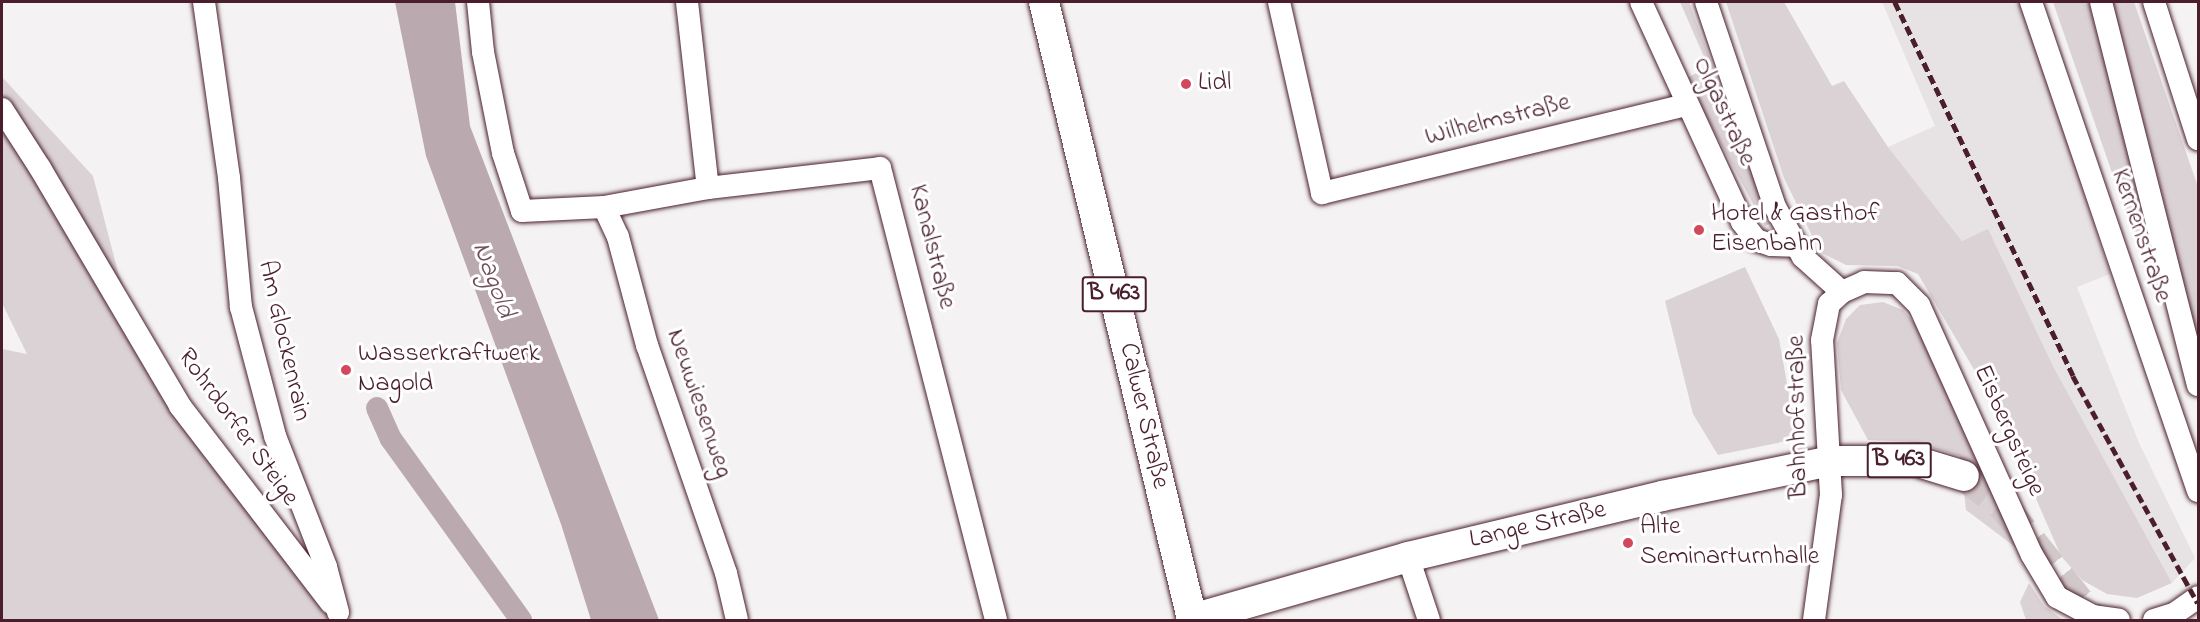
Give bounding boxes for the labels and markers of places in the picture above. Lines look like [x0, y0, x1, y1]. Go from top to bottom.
place label: Lidl [1198, 68, 1231, 100]
marker: Lidl [1179, 77, 1193, 91]
place label: Hotel & Gasthof Eisenbahn [1711, 199, 1880, 260]
marker: Hotel & Gasthof Eisenbahn [1692, 223, 1706, 237]
place label: Wasserkraftwerk Nagold [358, 339, 540, 400]
marker: Wasserkraftwerk Nagold [339, 363, 353, 377]
place label: Alte Seminarturnhalle [1640, 512, 1819, 574]
marker: Alte Seminarturnhalle [1621, 536, 1635, 550]

